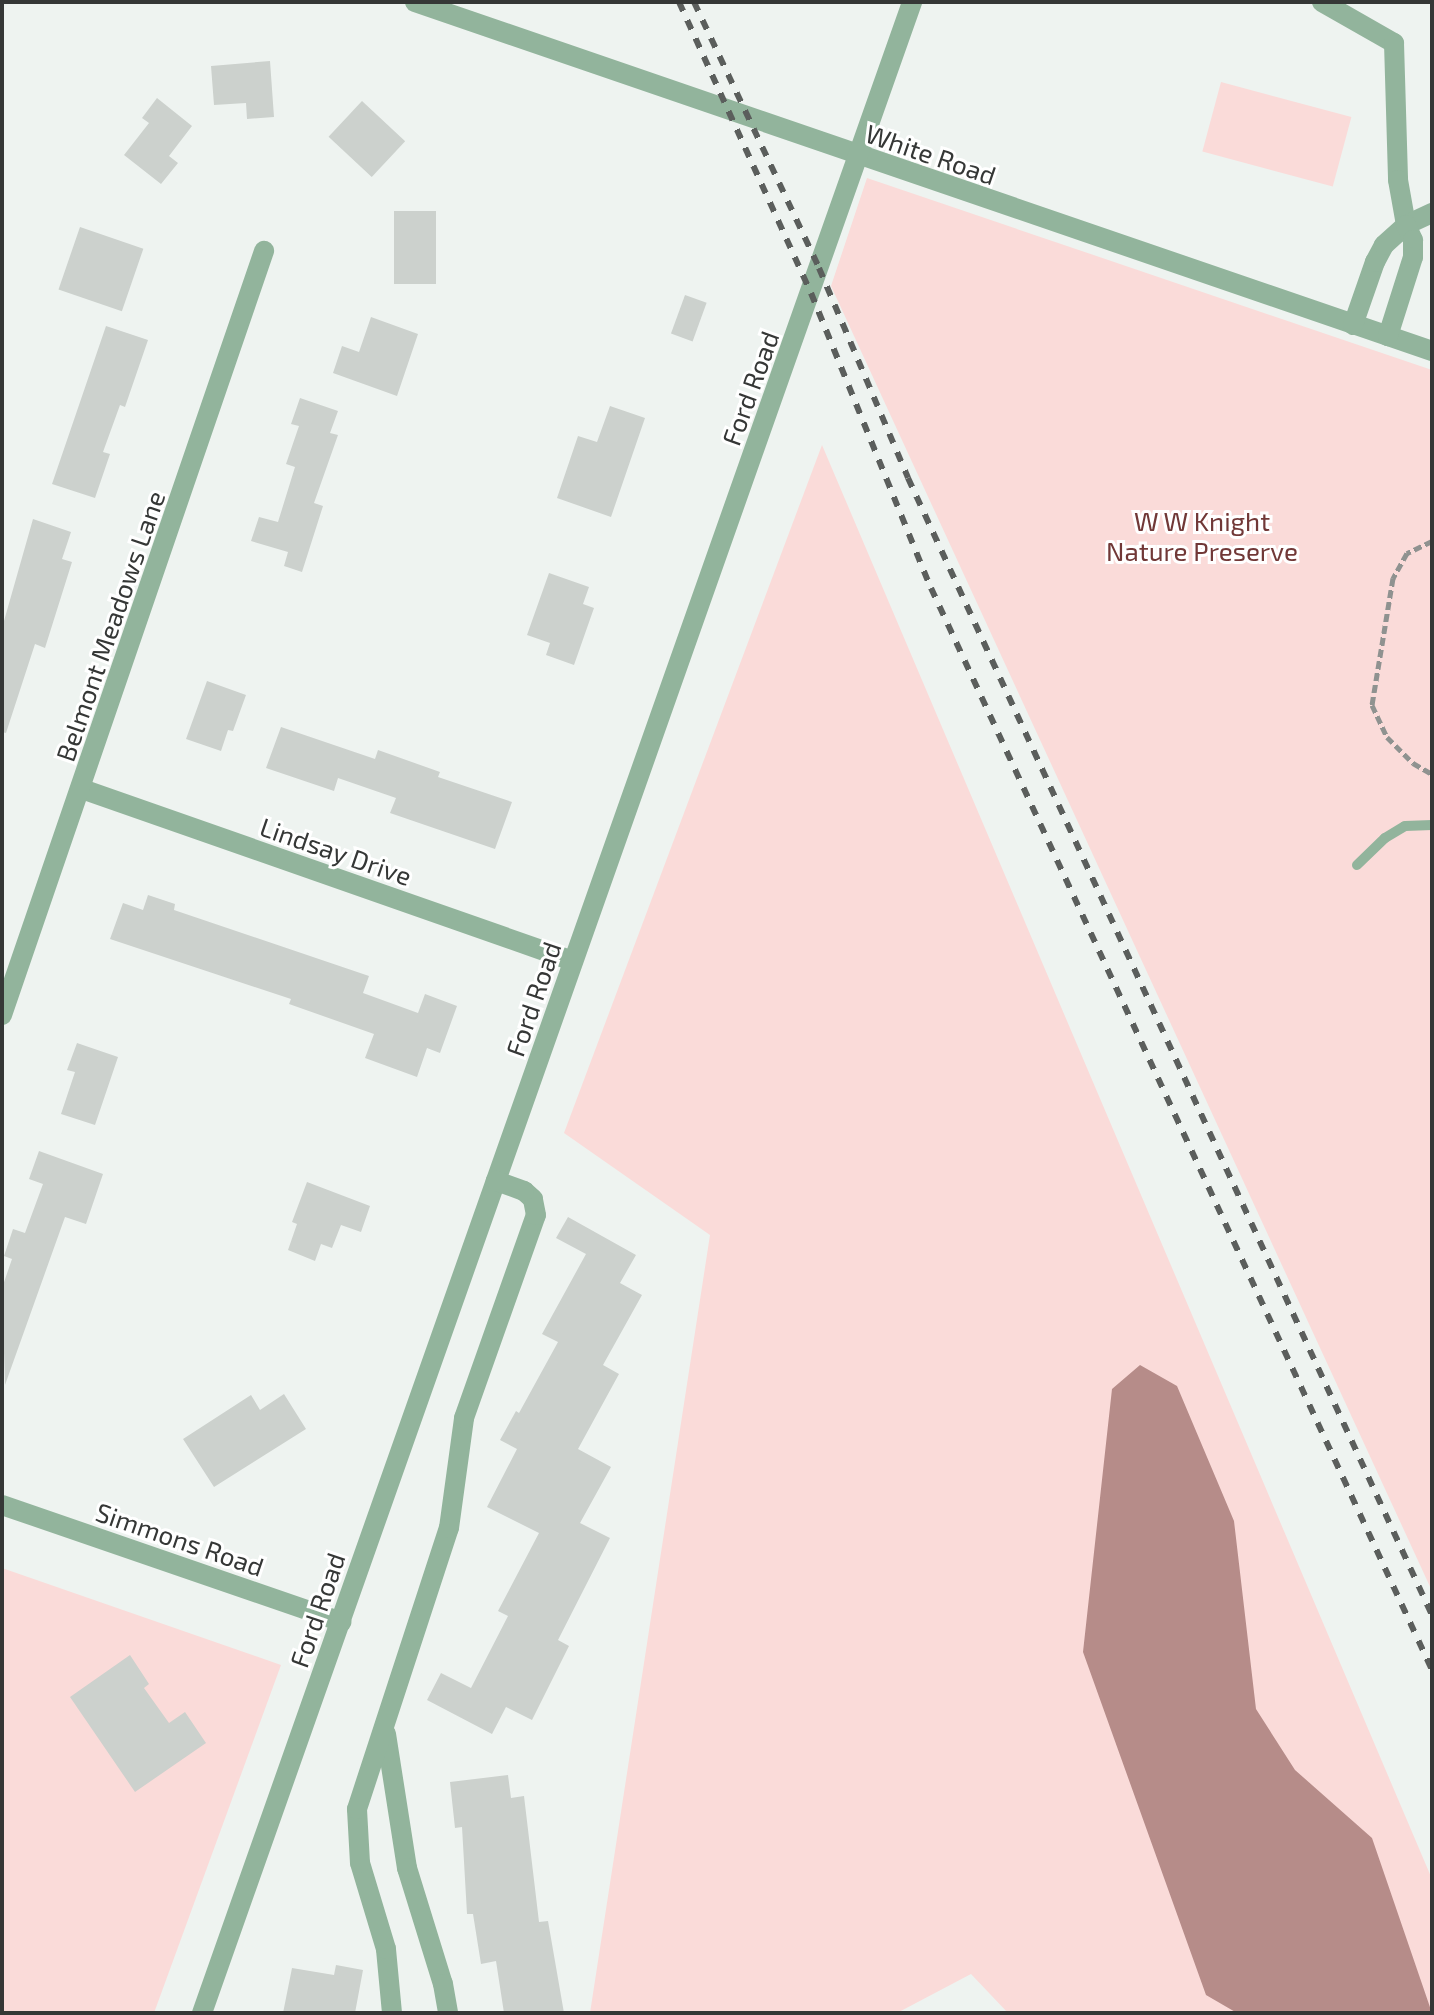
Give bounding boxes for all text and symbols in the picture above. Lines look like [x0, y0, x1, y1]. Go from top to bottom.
street label: White Road [862, 117, 1000, 191]
street label: Ford Road [715, 327, 785, 449]
street label: Belmont Meadows Lane [49, 487, 171, 765]
park label: W W Knight Nature Preserve [1106, 505, 1298, 566]
street label: Lindsay Drive [256, 810, 416, 892]
street label: Ford Road [499, 938, 567, 1060]
street label: Simmons Road [92, 1496, 268, 1582]
street label: Ford Road [283, 1549, 351, 1671]

